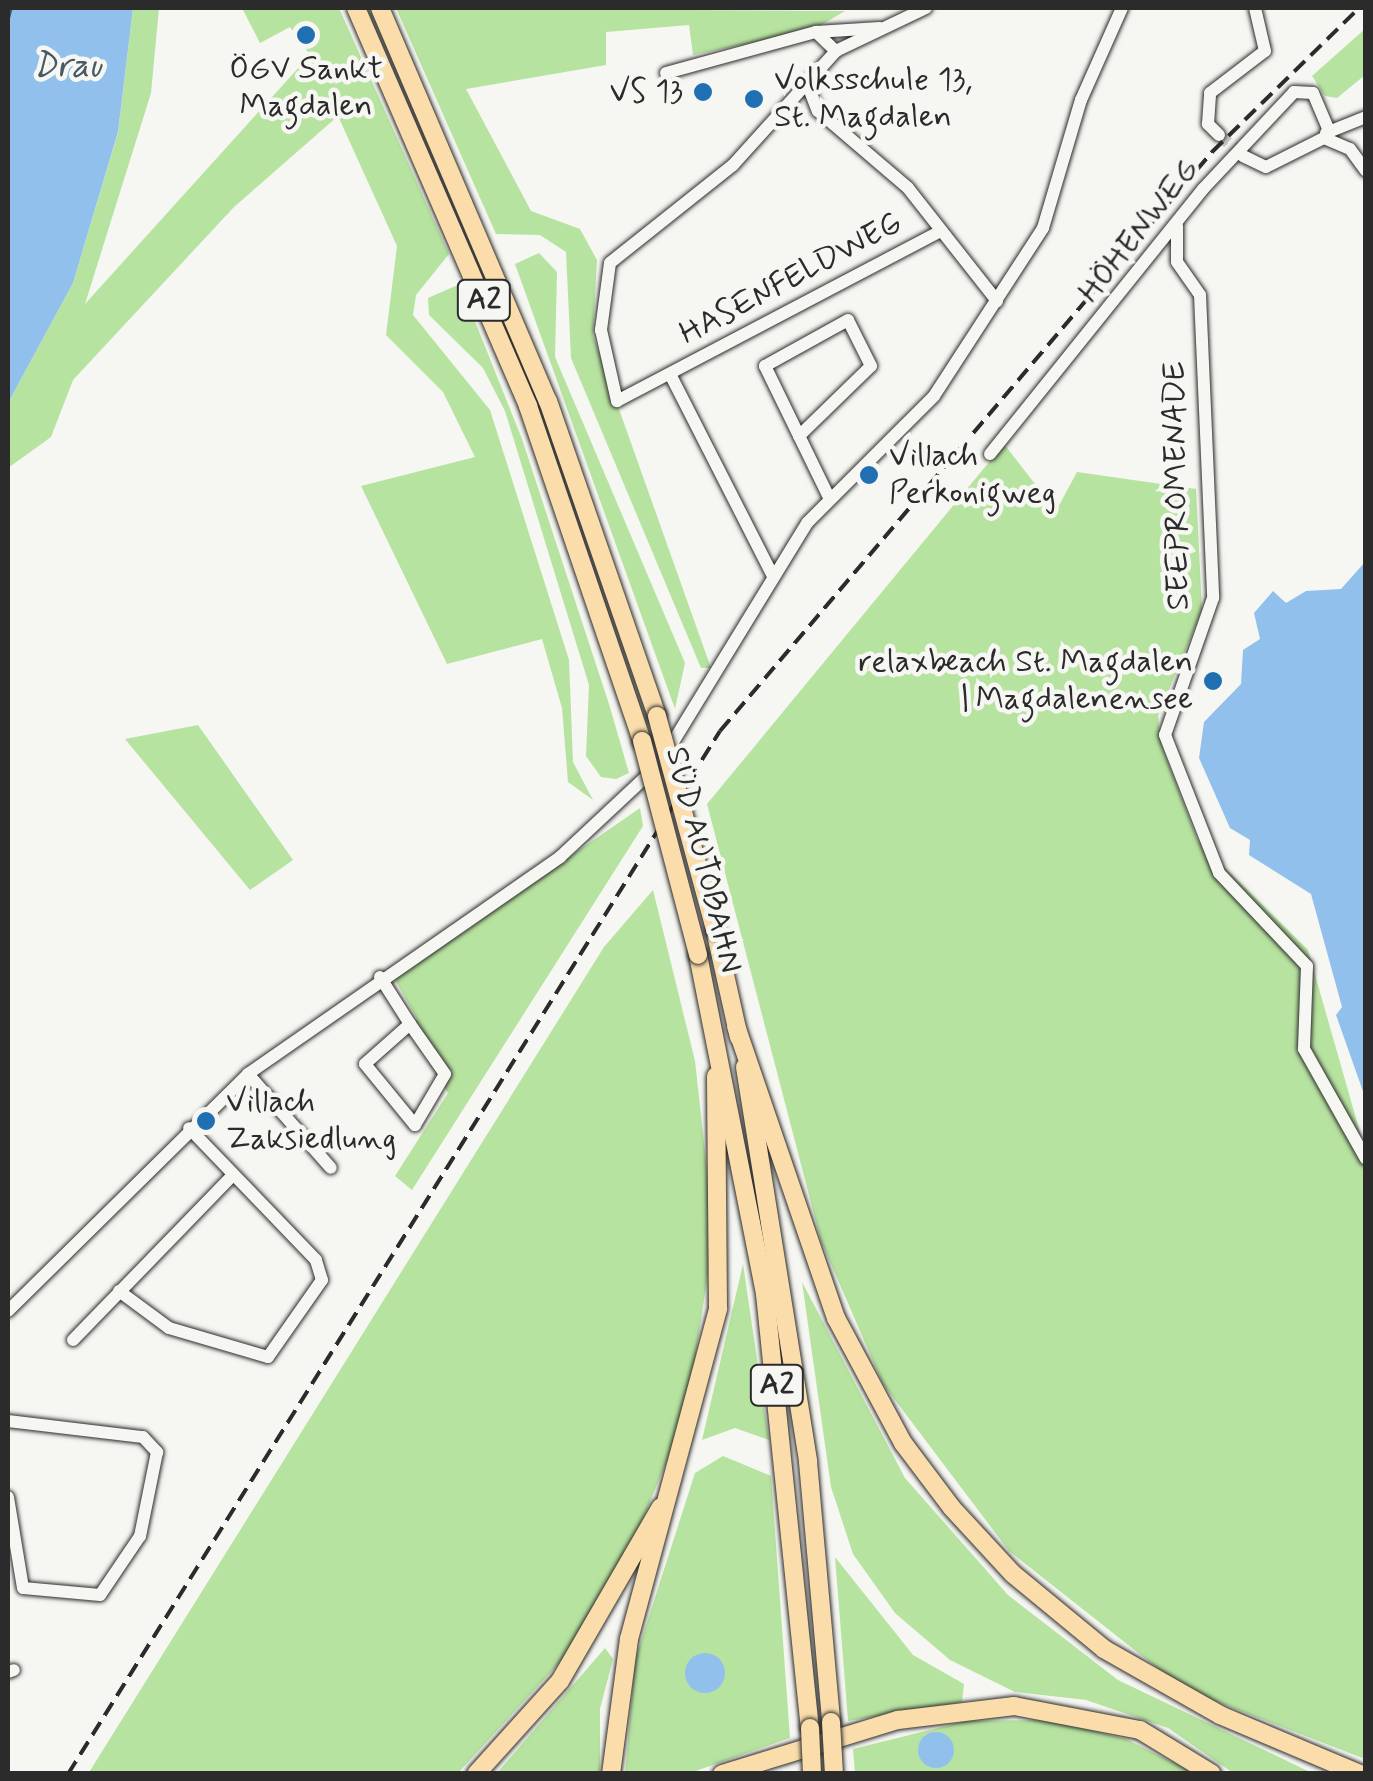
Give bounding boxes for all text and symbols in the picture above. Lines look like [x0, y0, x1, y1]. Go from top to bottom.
marker: ÖGV Sankt Magdalen [295, 24, 317, 46]
water label: Drau [33, 45, 101, 87]
place label: ÖGV Sankt Magdalen [228, 51, 384, 126]
place label: Volksschule 13, St. Magdalen [774, 62, 972, 137]
place label: VS 13 [609, 73, 683, 111]
marker: VS 13 [692, 81, 714, 103]
marker: Volksschule 13, St. Magdalen [743, 88, 765, 110]
street label: HÖHENWEG [1071, 151, 1207, 311]
street label: HASENFELDWEG [673, 204, 909, 354]
road number: A2 [456, 275, 512, 325]
street label: SEEPROMENADE [1156, 361, 1198, 611]
place label: Villach Perkonigweg [889, 438, 1056, 513]
marker: Villach Perkonigweg [858, 464, 880, 486]
place label: relaxbeach St. Magdalen | Magdalenensee [858, 644, 1193, 719]
marker: relaxbeach St. Magdalen | Magdalenensee [1202, 670, 1224, 692]
street label: SÜD AUTOBAHN [656, 743, 750, 977]
place label: Villach Zaksiedlung [226, 1084, 396, 1159]
marker: Villach Zaksiedlung [195, 1110, 217, 1132]
road number: A2 [750, 1360, 804, 1410]

